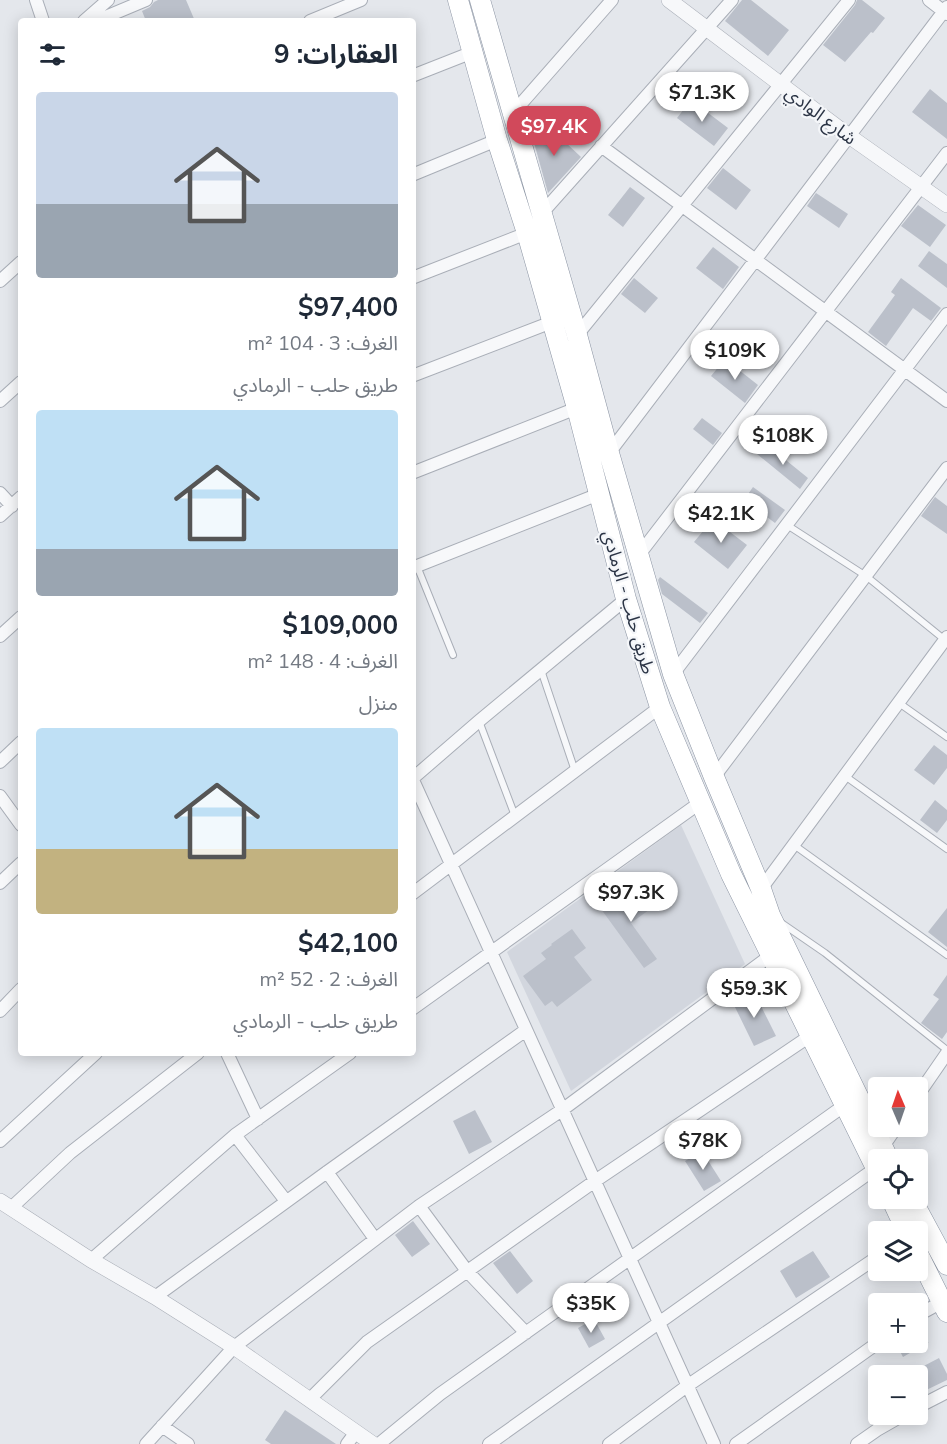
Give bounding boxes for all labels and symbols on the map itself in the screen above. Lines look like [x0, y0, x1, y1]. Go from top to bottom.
pin: $71.3K [653, 72, 751, 123]
street label: شارع الوادي [779, 81, 861, 152]
pin: $97.4K [505, 106, 603, 157]
pin: $109K [693, 330, 777, 381]
pin: $108K [741, 415, 825, 466]
pin: $42.1K [672, 493, 770, 544]
street label: طريق حلب - الرمادي [595, 527, 661, 677]
pin: $97.3K [582, 872, 680, 923]
pin: $59.3K [705, 968, 803, 1019]
north arrow [868, 1077, 928, 1137]
pin: $78K [667, 1120, 739, 1171]
pin: $35K [555, 1283, 627, 1334]

